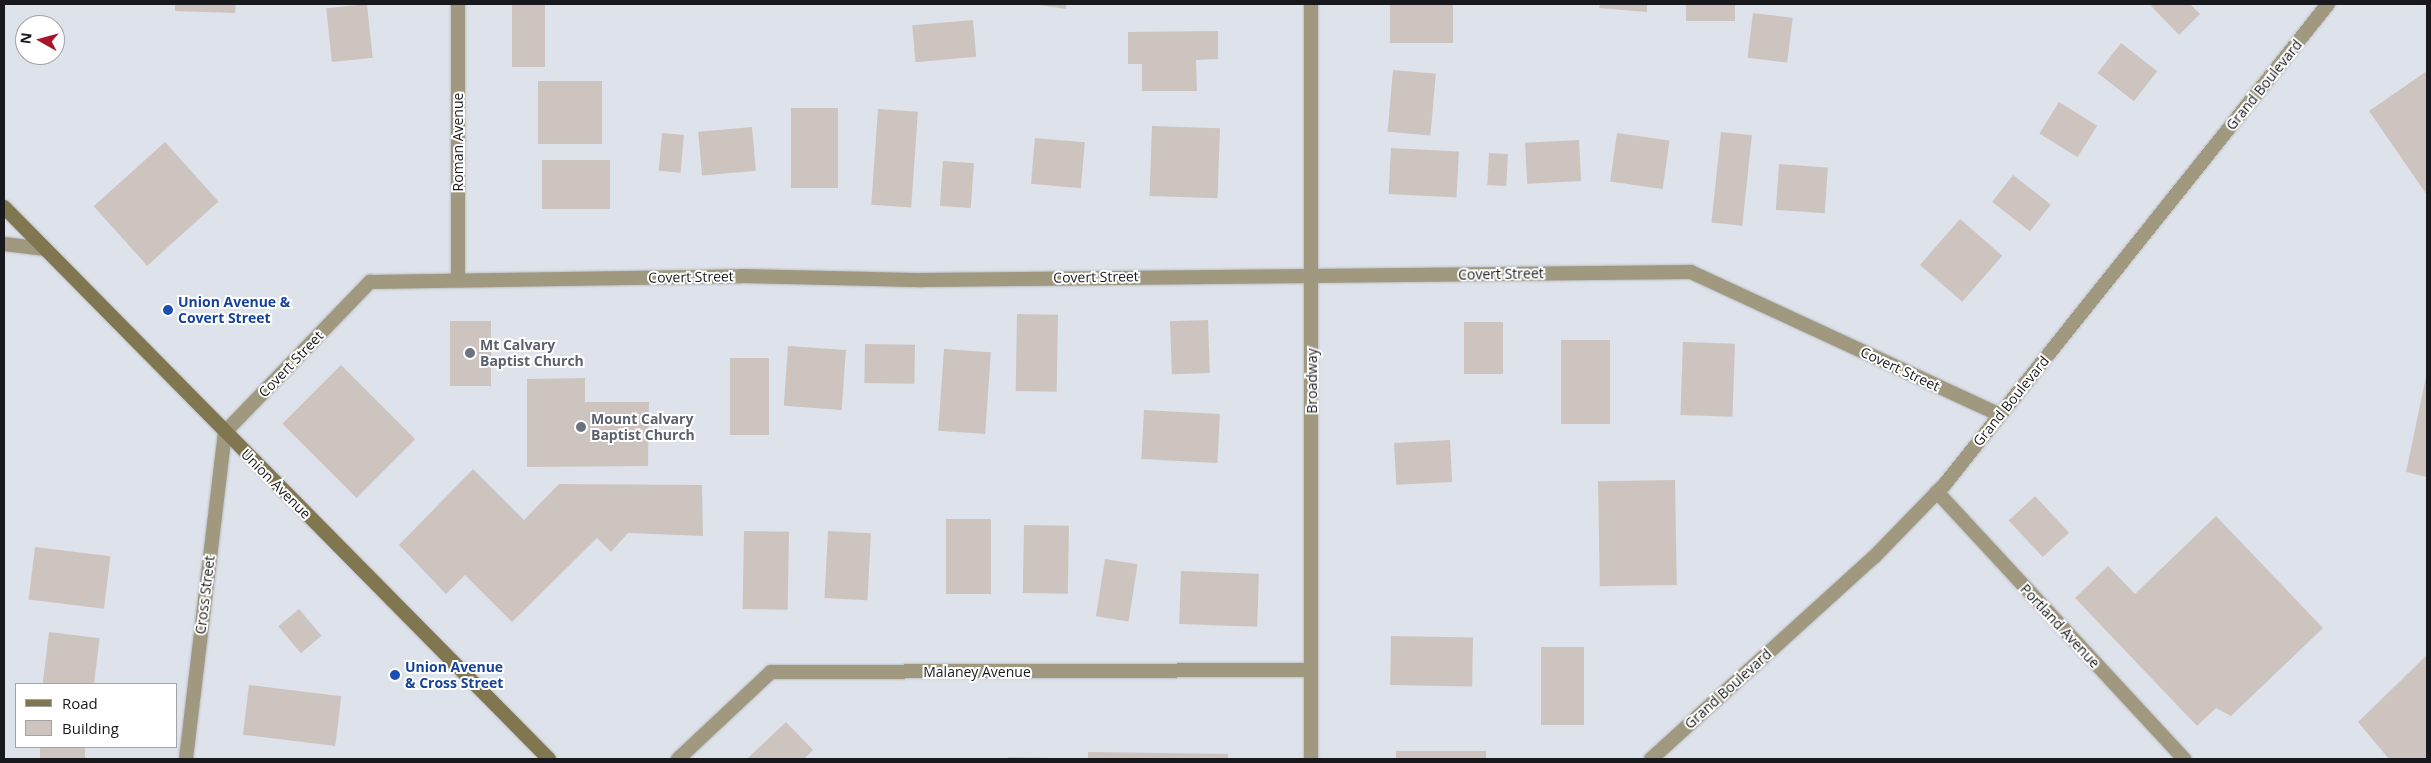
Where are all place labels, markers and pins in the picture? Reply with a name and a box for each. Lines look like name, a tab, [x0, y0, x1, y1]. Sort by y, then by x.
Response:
place label: Union Avenue & Covert Street	[178, 294, 290, 326]
marker: Union Avenue & Covert Street	[162, 304, 174, 316]
place label: Mt Calvary Baptist Church	[480, 337, 584, 370]
marker: Mt Calvary Baptist Church	[464, 347, 476, 359]
place label: Mount Calvary Baptist Church	[591, 411, 695, 444]
marker: Mount Calvary Baptist Church	[575, 421, 587, 433]
place label: Union Avenue & Cross Street	[405, 659, 503, 692]
marker: Union Avenue & Cross Street	[389, 669, 401, 681]

